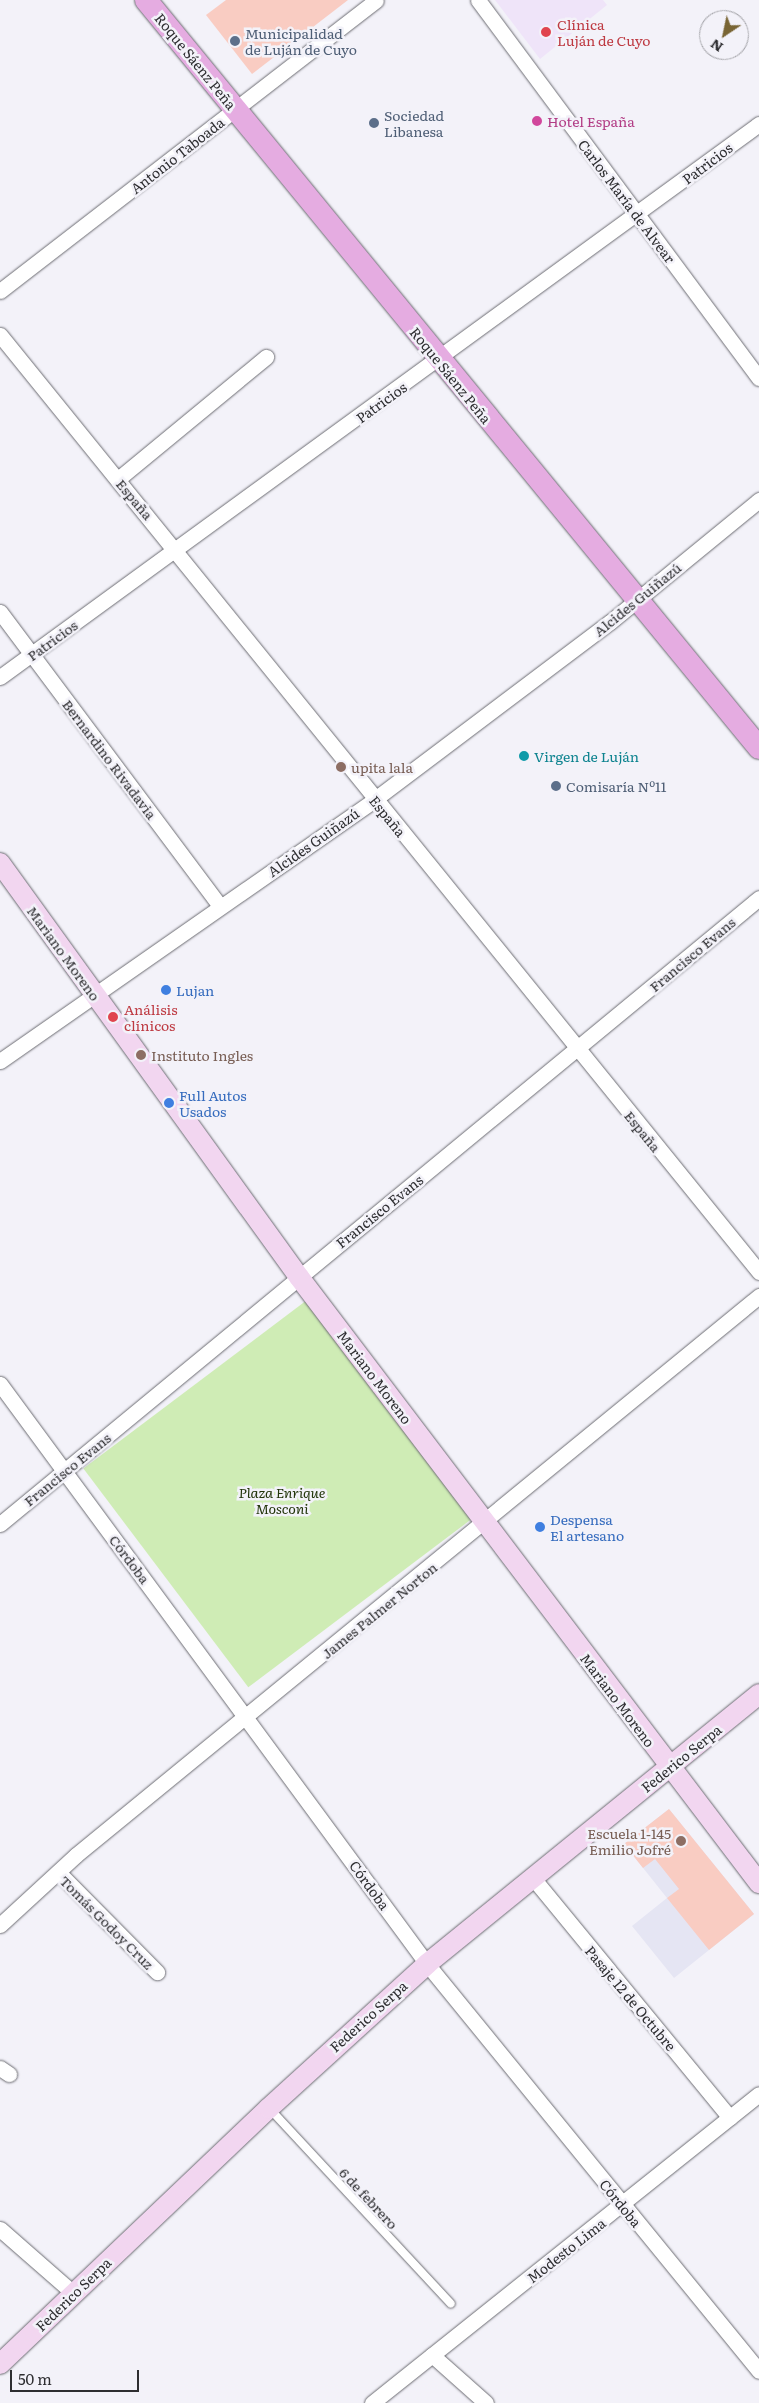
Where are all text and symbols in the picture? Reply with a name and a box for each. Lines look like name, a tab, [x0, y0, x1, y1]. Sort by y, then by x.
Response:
street label: Roque Sáenz Peña	[152, 9, 240, 113]
north arrow	[699, 10, 749, 60]
place label: Clínica Luján de Cuyo	[557, 16, 651, 48]
place label: Municipalidad de Luján de Cuyo	[245, 25, 357, 58]
marker: Clínica Luján de Cuyo	[539, 25, 553, 39]
marker: Municipalidad de Luján de Cuyo	[229, 35, 241, 47]
text: N	[706, 35, 727, 58]
place label: Sociedad Libanesa	[384, 107, 444, 140]
street label: Antonio Taboada	[127, 113, 227, 197]
place label: Hotel España	[547, 113, 635, 129]
marker: Hotel España	[531, 115, 543, 127]
marker: Sociedad Libanesa	[368, 117, 380, 129]
street label: Carlos María de Alvear	[575, 136, 679, 266]
street label: Patricios	[679, 139, 735, 187]
street label: Roque Sáenz Peña	[407, 323, 495, 427]
street label: Patricios	[353, 378, 409, 426]
street label: España	[113, 475, 157, 523]
street label: Alcides Guiñazú	[590, 559, 684, 639]
street label: Patricios	[24, 616, 80, 664]
street label: Bernardino Rivadavia	[59, 696, 161, 822]
place label: Virgen de Luján	[534, 748, 639, 764]
marker: Virgen de Luján	[518, 750, 530, 762]
place label: upita lala	[351, 759, 413, 775]
marker: upita lala	[335, 761, 347, 773]
place label: Comisaría Nº11	[566, 778, 667, 794]
marker: Comisaría Nº11	[550, 780, 562, 792]
street label: España	[366, 792, 410, 840]
street label: Alcides Guiñazú	[264, 804, 362, 880]
street label: Mariano Moreno	[24, 902, 104, 1004]
street label: Francisco Evans	[646, 913, 738, 995]
place label: Lujan	[176, 982, 214, 998]
marker: Lujan	[160, 984, 172, 996]
place label: Análisis clínicos	[124, 1001, 177, 1034]
marker: Análisis clínicos	[106, 1010, 120, 1024]
place label: Instituto Ingles	[151, 1047, 253, 1063]
marker: Instituto Ingles	[135, 1049, 147, 1061]
place label: Full Autos Usados	[179, 1087, 246, 1120]
marker: Full Autos Usados	[163, 1097, 175, 1109]
street label: España	[621, 1107, 665, 1155]
street label: Francisco Evans	[332, 1171, 426, 1251]
street label: Mariano Moreno	[334, 1327, 416, 1427]
street label: Francisco Evans	[20, 1429, 114, 1509]
park label: Plaza Enrique Mosconi	[239, 1484, 325, 1516]
place label: Despensa El artesano	[550, 1511, 624, 1544]
marker: Despensa El artesano	[534, 1521, 546, 1533]
street label: Córdoba	[106, 1531, 154, 1587]
street label: James Palmer Norton	[318, 1558, 440, 1662]
street label: Mariano Moreno	[577, 1650, 659, 1750]
street label: Federico Serpa	[637, 1721, 725, 1795]
place label: Escuela 1-145 Emilio Jofré	[587, 1825, 671, 1858]
marker: Escuela 1-145 Emilio Jofré	[675, 1835, 687, 1847]
street label: Córdoba	[347, 1857, 393, 1913]
street label: Tomás Godoy Cruz	[57, 1872, 157, 1972]
street label: Pasaje 12 de Octubre	[582, 1942, 680, 2054]
street label: Federico Serpa	[326, 1977, 410, 2055]
street label: 6 de febrero	[336, 2164, 402, 2232]
street label: Córdoba	[597, 2176, 645, 2230]
street label: Modesto Lima	[523, 2214, 609, 2286]
street label: Federico Serpa	[32, 2254, 114, 2334]
scale bar	[12, 2360, 141, 2392]
text: 50 m	[18, 2367, 52, 2390]

